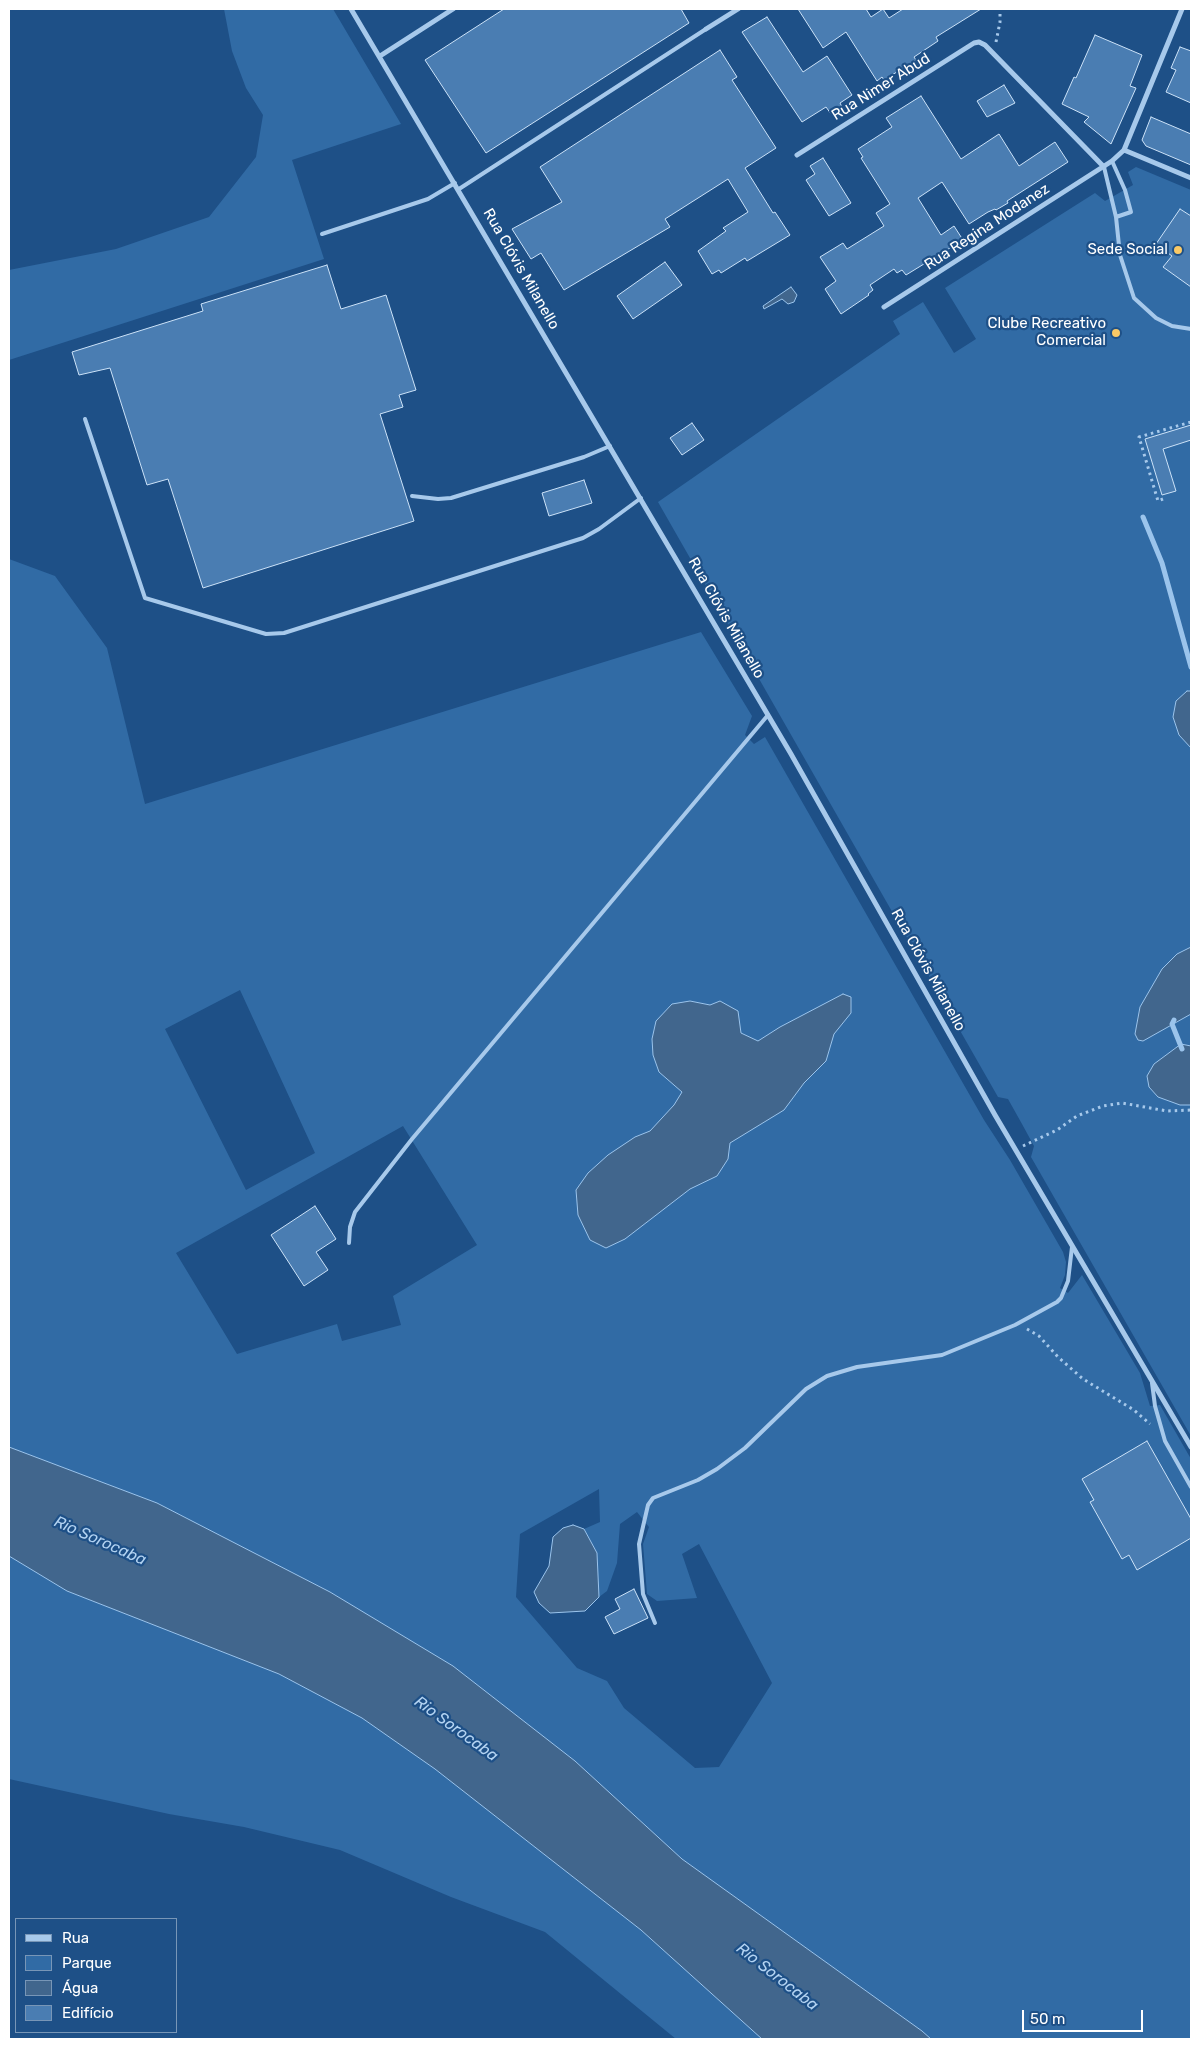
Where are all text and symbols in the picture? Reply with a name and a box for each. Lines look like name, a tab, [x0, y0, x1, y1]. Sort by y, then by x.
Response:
street label: Rua Nimer Abud	[828, 49, 934, 125]
street label: Rua Regina Modanez	[921, 180, 1053, 274]
street label: Rua Clóvis Milanello	[479, 205, 563, 333]
place label: Sede Social	[1087, 241, 1168, 259]
marker: Sede Social	[1172, 244, 1184, 256]
place label: Clube Recreativo Comercial	[988, 315, 1106, 350]
marker: Clube Recreativo Comercial	[1110, 327, 1122, 339]
street label: Rua Clóvis Milanello	[684, 554, 768, 682]
street label: Rua Clóvis Milanello	[887, 906, 969, 1034]
water label: Rio Sorocaba	[51, 1512, 149, 1570]
water label: Rio Sorocaba	[410, 1692, 502, 1766]
legend	[15, 1918, 178, 2033]
text: Rua	[62, 1929, 89, 1947]
water label: Rio Sorocaba	[732, 1939, 822, 2015]
text: Parque	[62, 1954, 112, 1972]
text: Água	[62, 1979, 98, 1997]
scale bar	[1025, 2000, 1146, 2032]
text: Edifício	[62, 2004, 114, 2022]
text: 50 m	[1030, 2010, 1065, 2028]

